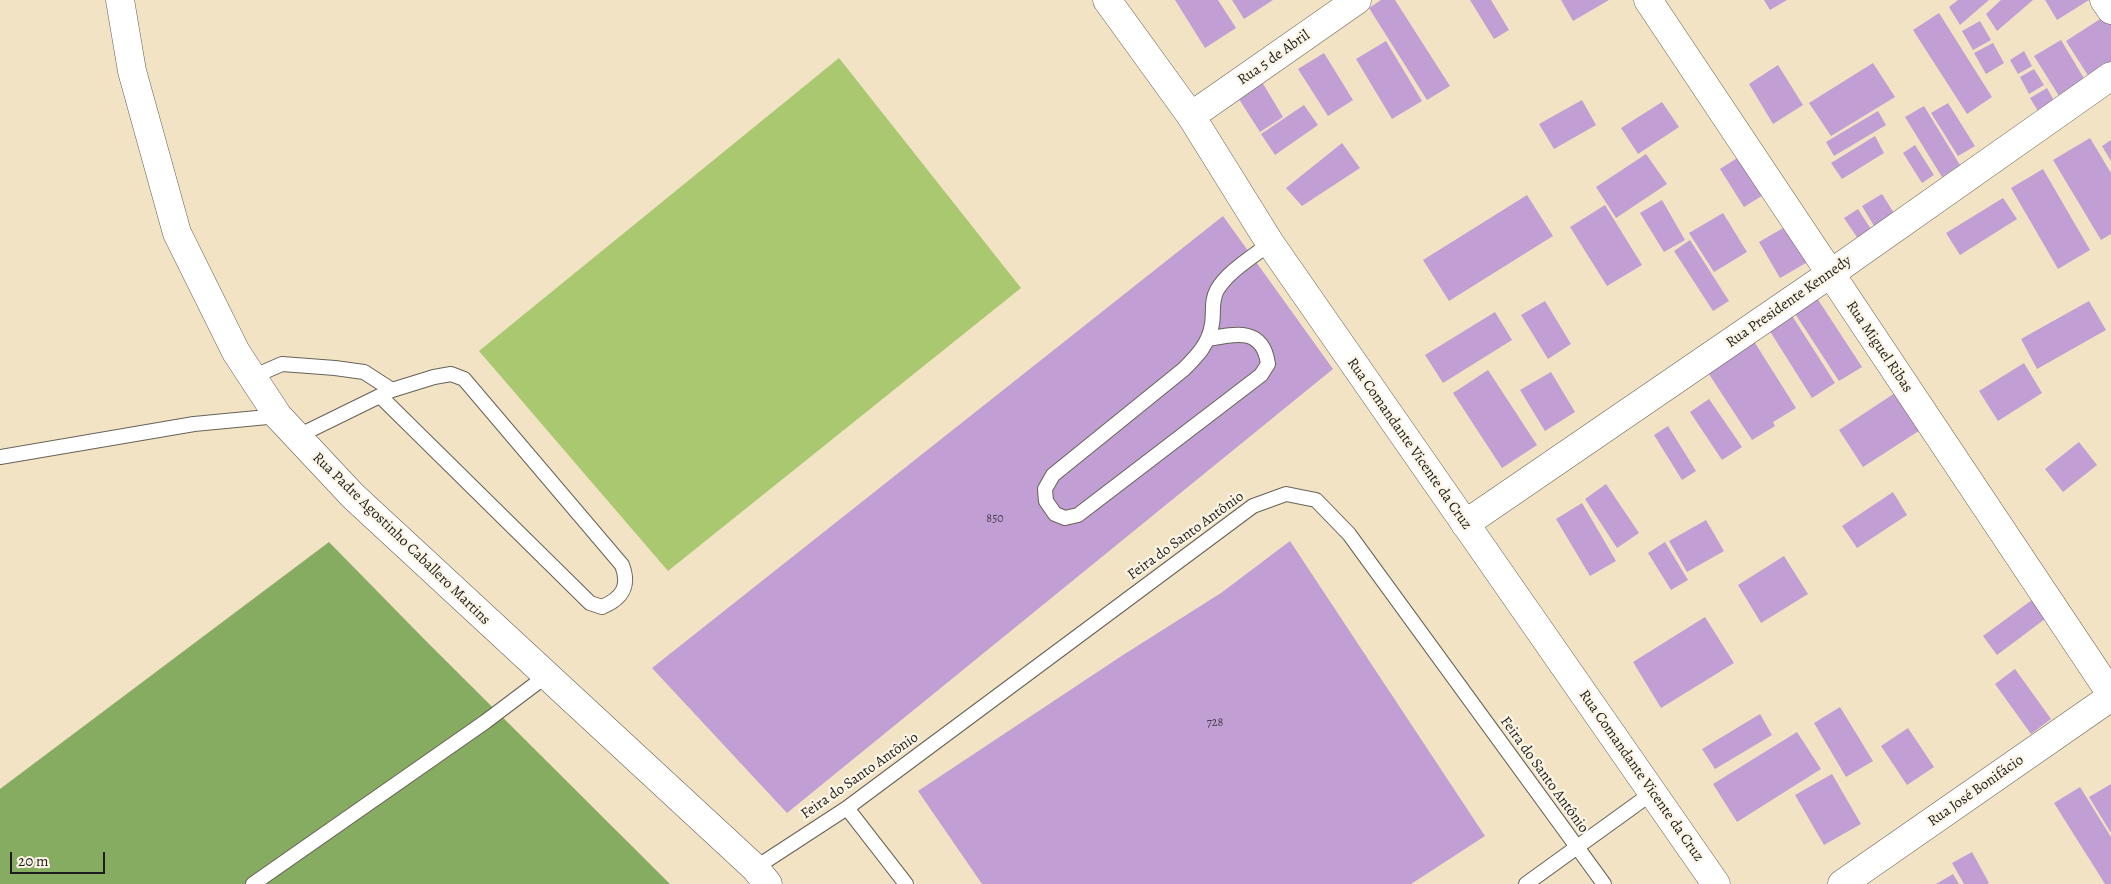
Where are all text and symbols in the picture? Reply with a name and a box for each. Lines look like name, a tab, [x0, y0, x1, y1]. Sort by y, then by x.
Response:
street label: Rua 5 de Abril	[1235, 27, 1313, 89]
street label: Rua Presidente Kennedy	[1723, 252, 1855, 352]
street label: Rua Miguel Ribas	[1842, 298, 1916, 396]
street label: Rua Comandante Vicente da Cruz	[1343, 355, 1475, 533]
street label: Rua Padre Agostinho Caballero Martins	[308, 449, 494, 629]
street label: Feira do Santo Antônio	[1124, 488, 1248, 584]
house number: 850	[986, 512, 1004, 526]
street label: Rua Comandante Vicente da Cruz	[1575, 687, 1707, 865]
street label: Feira do Santo Antônio	[1496, 713, 1592, 837]
house number: 728	[1207, 716, 1223, 730]
street label: Feira do Santo Antônio	[798, 729, 922, 823]
street label: Rua José Bonifácio	[1925, 751, 2027, 831]
scale bar	[12, 842, 108, 874]
text: 20 m	[18, 851, 49, 871]

